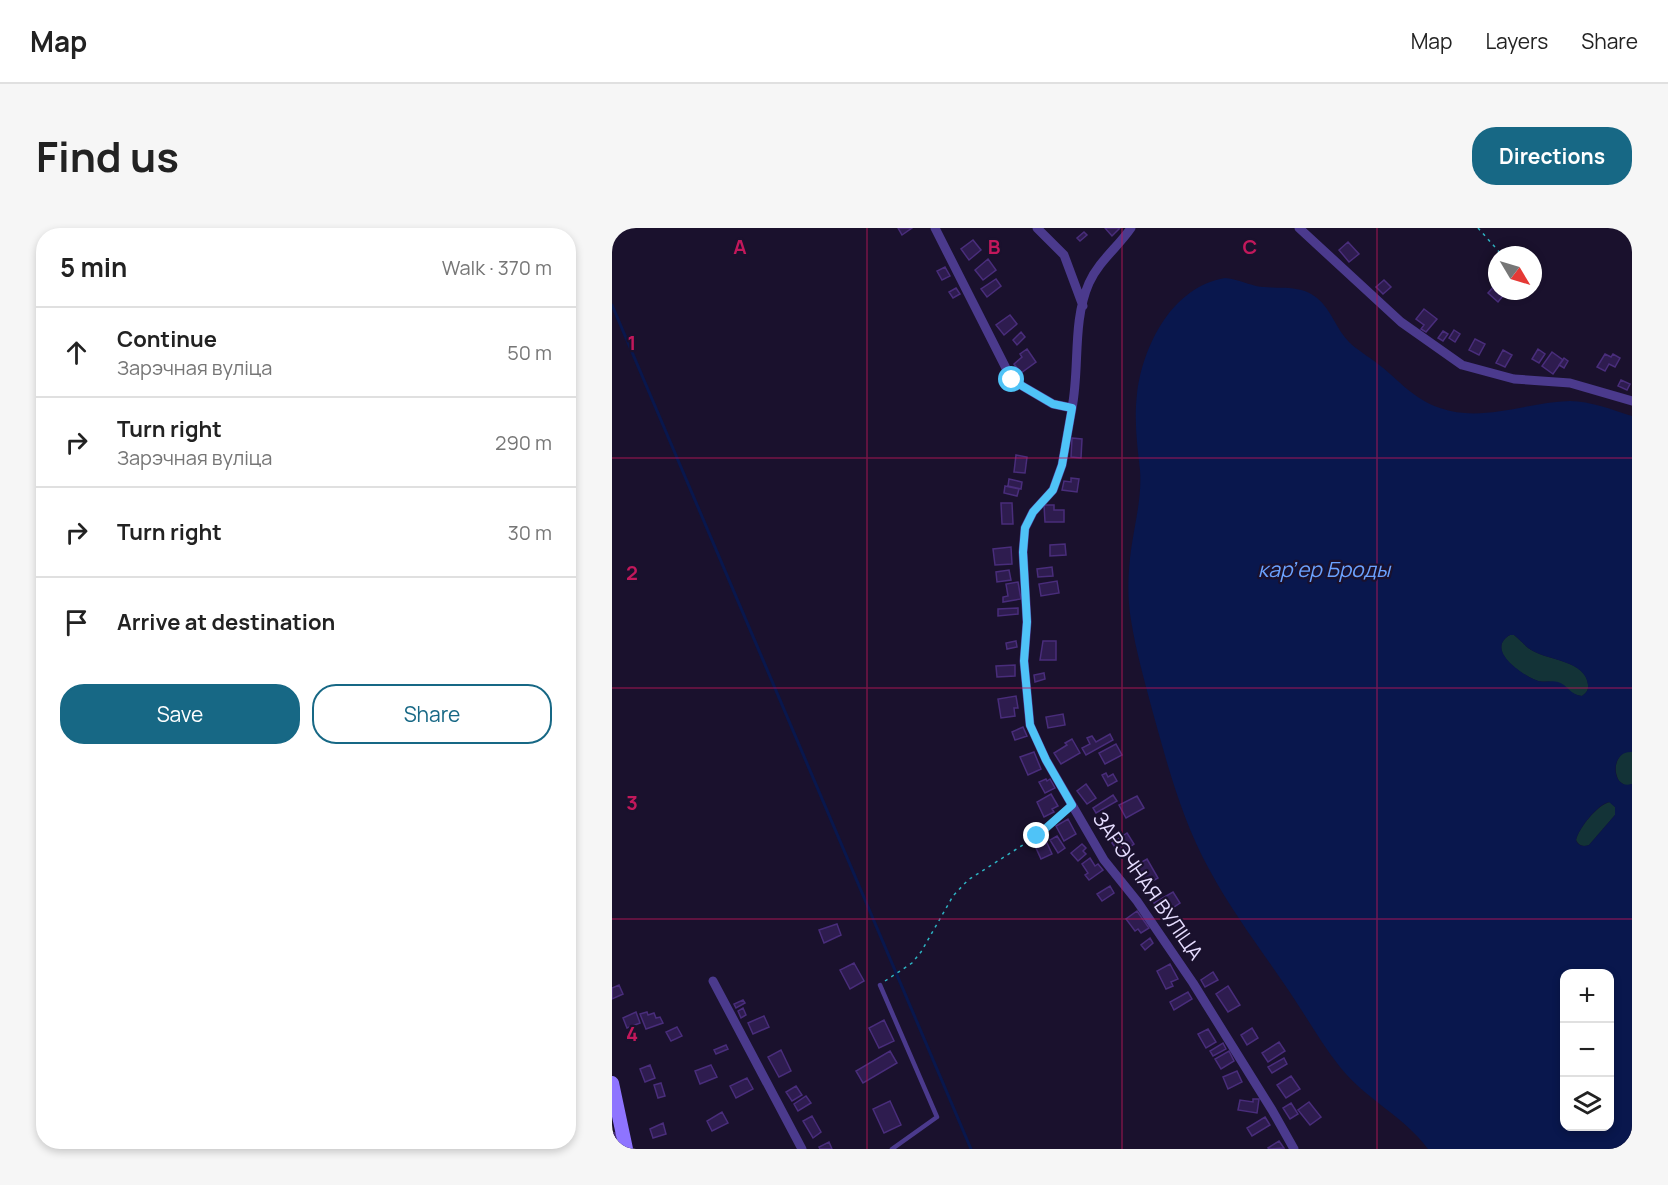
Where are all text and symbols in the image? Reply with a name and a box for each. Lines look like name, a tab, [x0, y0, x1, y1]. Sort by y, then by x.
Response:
text: Map	[30, 22, 87, 60]
text: Map	[1411, 27, 1452, 55]
text: Layers	[1485, 27, 1548, 55]
text: Share	[1581, 27, 1638, 55]
text: Find us	[36, 127, 179, 185]
button: Directions	[1472, 127, 1632, 185]
text: A	[733, 233, 747, 260]
text: B	[988, 233, 1001, 260]
text: C	[1243, 233, 1257, 260]
north arrow	[1488, 246, 1542, 300]
text: 5 min	[60, 249, 127, 285]
text: Walk · 370 m	[442, 254, 552, 281]
text: Continue	[117, 324, 217, 354]
text: 1	[628, 329, 636, 356]
icon: ahead	[60, 336, 93, 369]
text: 50 m	[507, 339, 552, 366]
text: Зарэчная вуліца	[117, 354, 272, 381]
route start	[998, 366, 1024, 392]
text: Turn right	[117, 414, 222, 444]
icon: right	[60, 426, 93, 459]
text: 290 m	[495, 429, 552, 456]
text: Зарэчная вуліца	[117, 444, 272, 471]
icon: right	[60, 516, 93, 549]
text: Turn right	[117, 517, 222, 547]
text: 30 m	[508, 519, 552, 546]
water label: карʼер Броды	[1258, 555, 1392, 583]
text: 2	[626, 559, 638, 586]
icon: arrive	[60, 606, 93, 639]
text: Arrive at destination	[117, 607, 335, 637]
button: Save	[60, 684, 300, 744]
button: Share	[312, 684, 552, 744]
text: 3	[626, 789, 638, 816]
street label: ЗАРЭЧНАЯ ВУЛІЦА	[1087, 806, 1210, 965]
route end	[1023, 822, 1049, 848]
map controls	[1560, 969, 1614, 1131]
button: +	[1560, 969, 1614, 1023]
text: 4	[626, 1020, 638, 1047]
button: −	[1560, 1023, 1614, 1077]
button: layers	[1560, 1077, 1614, 1131]

